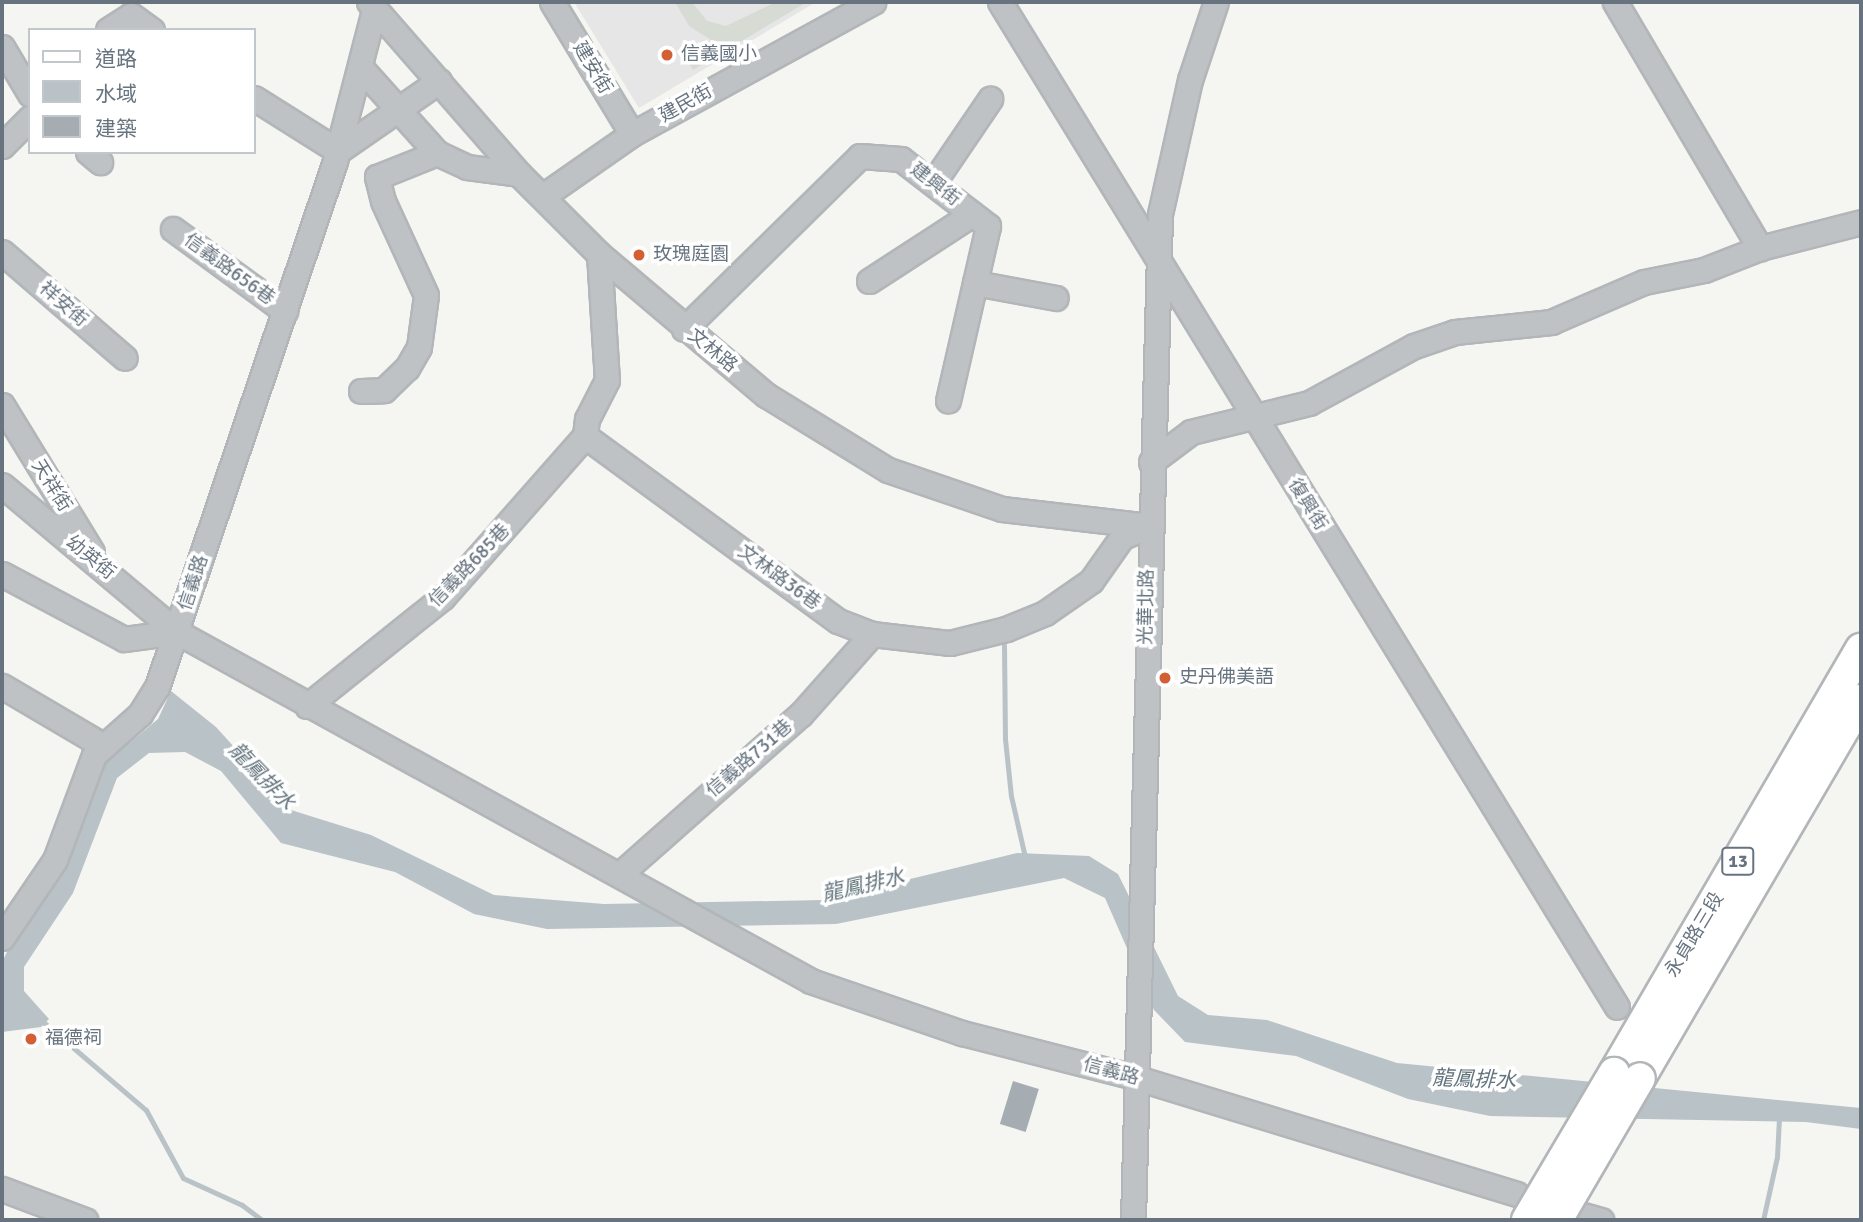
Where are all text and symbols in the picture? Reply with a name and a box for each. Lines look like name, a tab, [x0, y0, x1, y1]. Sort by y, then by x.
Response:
legend	[28, 28, 256, 154]
street label: 建安街	[568, 38, 616, 98]
place label: 信義國小	[681, 44, 757, 66]
text: 道路	[95, 46, 137, 72]
marker: 信義國小	[659, 47, 675, 63]
street label: 建民街	[656, 80, 716, 128]
text: 水域	[95, 81, 137, 107]
text: 建築	[95, 116, 137, 142]
street label: 建興街	[906, 158, 964, 212]
street label: 信義路656巷	[179, 229, 279, 311]
place label: 玫瑰庭園	[653, 244, 729, 266]
marker: 玫瑰庭園	[631, 247, 647, 263]
street label: 祥安街	[34, 278, 92, 332]
street label: 文林路	[683, 324, 741, 378]
street label: 天祥街	[26, 456, 76, 516]
street label: 復興街	[1282, 475, 1332, 535]
street label: 信義路685巷	[425, 520, 515, 612]
street label: 幼英街	[61, 531, 119, 585]
street label: 文林路36巷	[733, 540, 825, 616]
street label: 信義路	[174, 552, 214, 614]
street label: 光華北路	[1135, 569, 1159, 645]
place label: 史丹佛美語	[1179, 667, 1274, 689]
marker: 史丹佛美語	[1157, 670, 1173, 686]
street label: 信義路731巷	[702, 715, 798, 803]
water label: 龍鳳排水	[224, 737, 300, 815]
road number: 13	[1720, 846, 1756, 876]
water label: 龍鳳排水	[819, 863, 907, 907]
street label: 永貞路三段	[1661, 888, 1729, 982]
place label: 福德祠	[45, 1028, 102, 1050]
marker: 福德祠	[23, 1031, 39, 1047]
street label: 信義路	[1081, 1054, 1141, 1090]
water label: 龍鳳排水	[1432, 1065, 1516, 1093]

